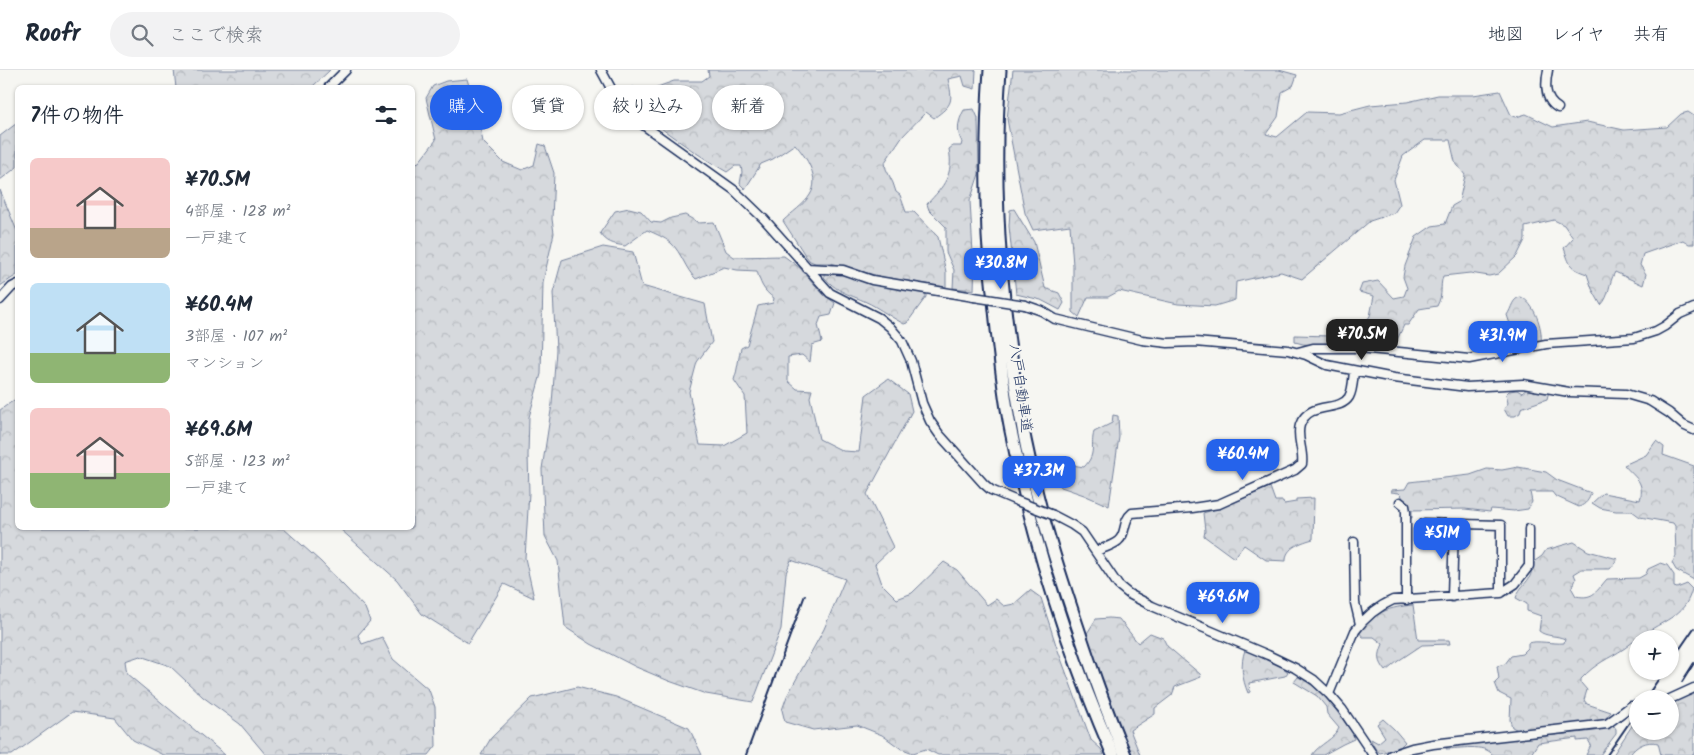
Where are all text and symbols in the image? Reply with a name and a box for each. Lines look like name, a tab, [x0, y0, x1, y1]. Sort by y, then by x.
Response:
search box	[110, 12, 460, 57]
text: Roofr	[25, 15, 80, 54]
icon: search	[128, 21, 156, 49]
text: ここで検索	[168, 21, 263, 51]
text: 地図	[1488, 21, 1524, 50]
text: レイヤ	[1552, 21, 1605, 50]
text: 共有	[1633, 21, 1669, 50]
chip: 購入	[430, 85, 502, 130]
chip: 賃貸	[512, 85, 584, 130]
chip: 絞り込み	[594, 85, 702, 130]
chip: 新着	[712, 85, 784, 130]
text: 7件の物件	[30, 100, 124, 133]
icon: filters	[372, 101, 400, 129]
text: ¥70.5M	[185, 164, 250, 197]
icon: home	[70, 178, 130, 238]
text: 4部屋 · 128 m²	[185, 199, 290, 224]
text: 一戸建て	[185, 226, 249, 251]
pin: ¥30.8M	[960, 248, 1042, 290]
text: ¥30.8M	[975, 251, 1027, 276]
text: ¥60.4M	[185, 289, 252, 322]
icon: home	[70, 303, 130, 363]
pin: ¥70.5M	[1321, 318, 1403, 361]
pin: ¥31.9M	[1462, 320, 1544, 363]
text: ¥70.5M	[1337, 322, 1387, 347]
text: 3部屋 · 107 m²	[185, 324, 287, 349]
text: ¥31.9M	[1479, 324, 1527, 349]
street label: 八戸自動車道	[1002, 342, 1038, 434]
text: マンション	[185, 351, 264, 376]
text: ¥69.6M	[185, 414, 252, 447]
icon: home	[70, 428, 130, 488]
pin: ¥60.4M	[1202, 438, 1284, 481]
text: ¥60.4M	[1217, 442, 1269, 467]
text: 5部屋 · 123 m²	[185, 449, 290, 474]
pin: ¥37.3M	[998, 456, 1080, 498]
text: ¥37.3M	[1014, 459, 1064, 484]
text: 一戸建て	[185, 476, 249, 501]
pin: ¥51M	[1412, 518, 1472, 560]
text: ¥51M	[1425, 521, 1459, 546]
pin: ¥69.6M	[1182, 582, 1264, 624]
text: ¥69.6M	[1197, 585, 1249, 610]
map controls	[1629, 630, 1679, 740]
button: +	[1629, 630, 1679, 680]
button: −	[1629, 690, 1679, 740]

